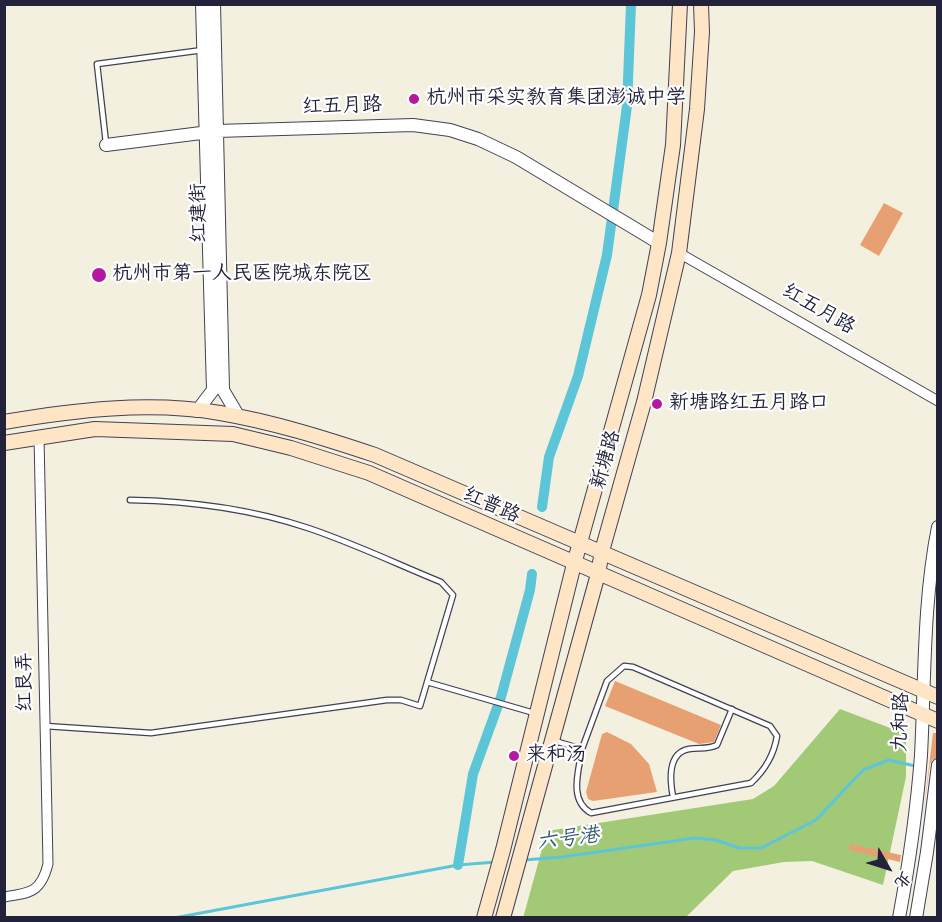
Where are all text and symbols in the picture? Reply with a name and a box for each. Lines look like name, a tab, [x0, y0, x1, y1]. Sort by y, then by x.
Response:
place label: 杭州市采实教育集团澎诚中学	[426, 87, 686, 111]
marker: 杭州市采实教育集团澎诚中学	[407, 92, 421, 106]
street label: 红五月路	[302, 94, 382, 120]
street label: 红建街	[187, 183, 213, 243]
place label: 杭州市第一人民医院城东院区	[112, 263, 372, 287]
marker: 杭州市第一人民医院城东院区	[90, 266, 108, 284]
street label: 红五月路	[777, 280, 859, 340]
place label: 新塘路红五月路口	[669, 392, 829, 416]
marker: 新塘路红五月路口	[650, 397, 664, 411]
street label: 新塘路	[587, 428, 627, 492]
street label: 红普路	[459, 483, 523, 529]
street label: 红艮弄	[13, 652, 39, 712]
street label: 九和路	[889, 692, 915, 752]
place label: 来和汤	[526, 744, 586, 768]
marker: 来和汤	[507, 749, 521, 763]
water label: 六号港	[535, 824, 601, 856]
north arrow	[858, 838, 918, 898]
text: 北	[889, 867, 916, 892]

